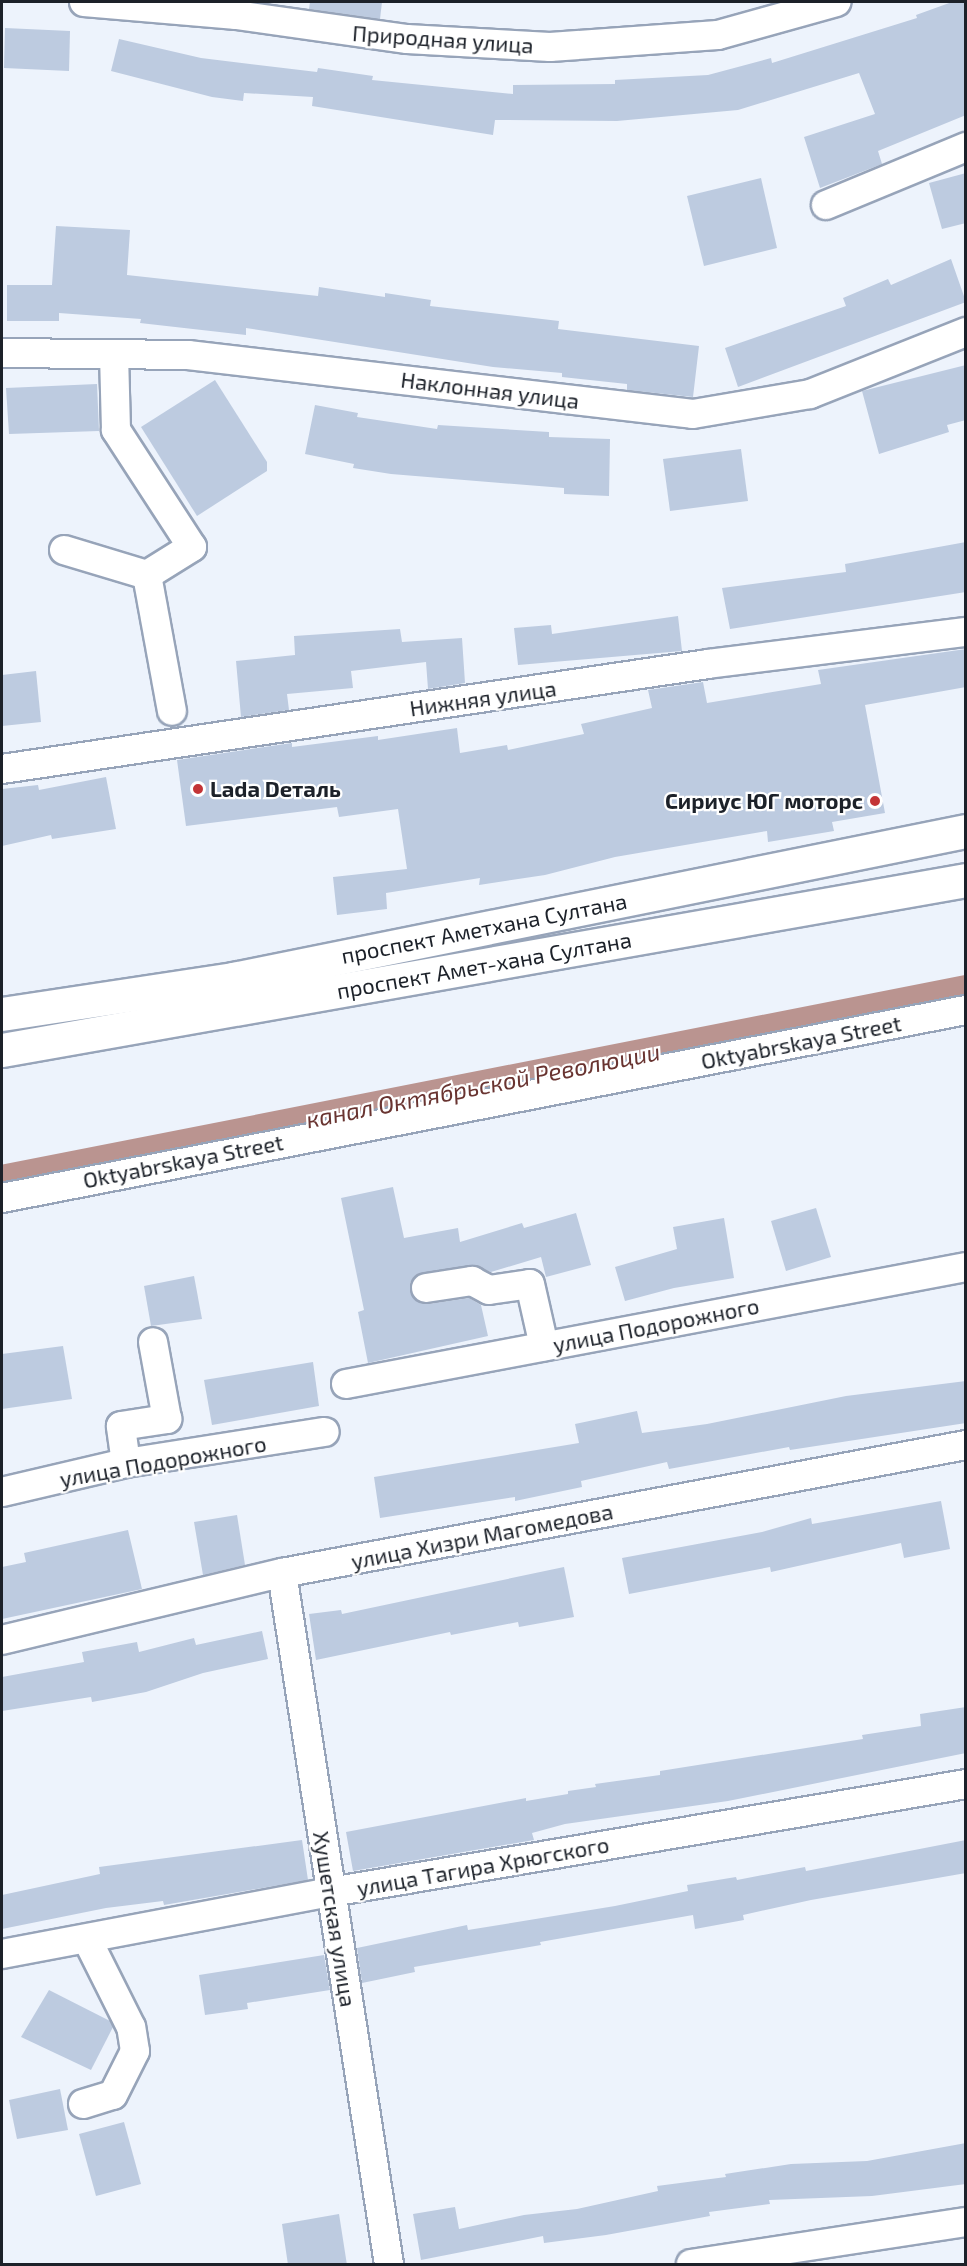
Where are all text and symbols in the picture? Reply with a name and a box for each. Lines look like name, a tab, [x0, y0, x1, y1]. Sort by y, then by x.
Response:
street label: Природная улица	[351, 19, 535, 59]
street label: Наклонная улица	[399, 366, 581, 414]
street label: Нижняя улица	[408, 675, 558, 721]
place label: Lada Dеталь	[210, 776, 341, 802]
marker: Lada Dеталь	[191, 782, 205, 796]
place label: Сириус ЮГ моторс	[665, 788, 863, 814]
marker: Сириус ЮГ моторс	[868, 794, 882, 808]
street label: проспект Аметхана Султана	[339, 887, 629, 969]
street label: проспект Амет-хана Султана	[334, 926, 634, 1004]
street label: Oktyabrskaya Street	[699, 1010, 903, 1074]
water label: канал Октябрьской Революции	[303, 1037, 663, 1133]
street label: Oktyabrskaya Street	[81, 1129, 285, 1193]
street label: улица Подорожного	[551, 1292, 761, 1358]
street label: улица Подорожного	[58, 1430, 268, 1492]
street label: улица Хизри Магомедова	[349, 1498, 615, 1574]
street label: Хушетская улица	[308, 1829, 362, 2009]
street label: улица Тагира Хрюгского	[355, 1831, 611, 1901]

